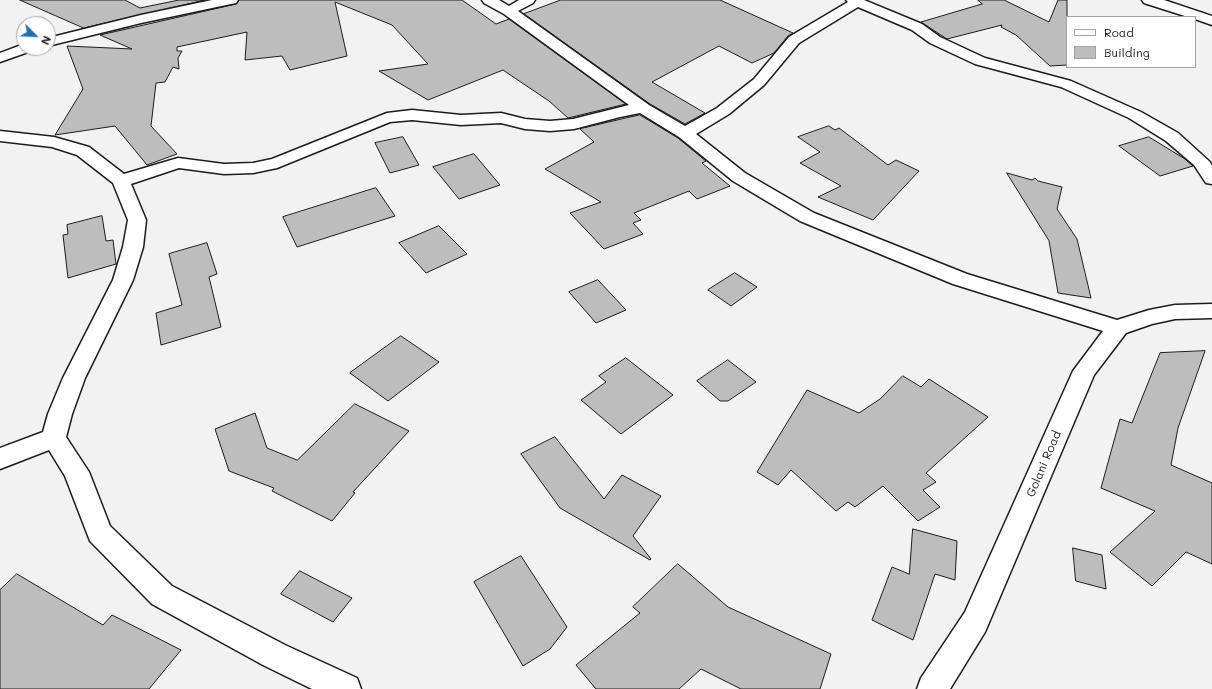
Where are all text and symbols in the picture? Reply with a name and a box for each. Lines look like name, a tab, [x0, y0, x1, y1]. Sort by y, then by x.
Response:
north arrow	[16, 16, 56, 56]
legend	[1066, 16, 1196, 68]
text: Road	[1104, 24, 1134, 40]
text: N	[38, 34, 55, 48]
text: Building	[1104, 44, 1150, 60]
street label: Golani Road	[1024, 429, 1064, 499]

